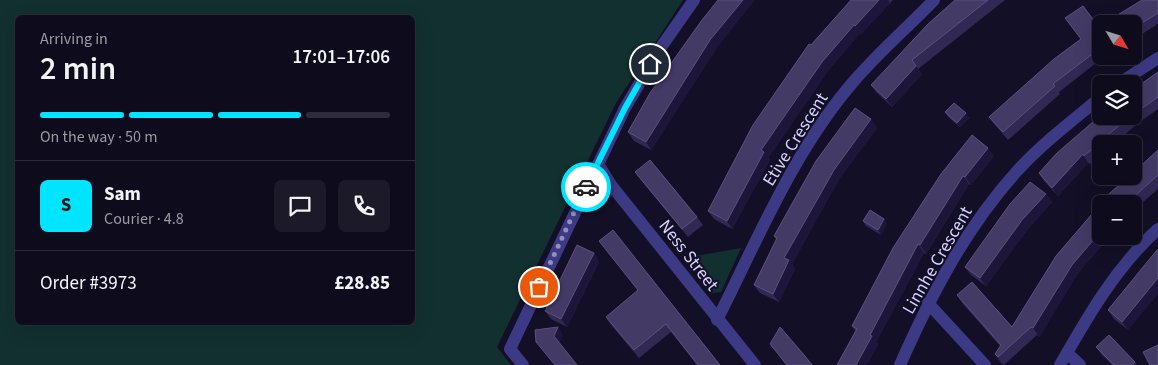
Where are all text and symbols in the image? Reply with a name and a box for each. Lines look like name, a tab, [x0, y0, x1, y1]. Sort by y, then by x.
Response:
north arrow	[1092, 15, 1142, 65]
map controls	[1092, 15, 1142, 245]
text: Arriving in	[40, 28, 108, 50]
pin	[629, 43, 671, 85]
text: 17:01–17:06	[292, 44, 390, 71]
text: 2 min	[40, 46, 116, 92]
icon: home	[636, 50, 664, 78]
button: layers	[1092, 75, 1142, 125]
street label: Etive Crescent	[757, 88, 834, 191]
text: On the way · 50 m	[40, 126, 157, 148]
button: +	[1092, 135, 1142, 185]
courier	[561, 162, 611, 212]
icon: car	[572, 173, 600, 201]
button: chat	[274, 180, 326, 232]
button: phone	[338, 180, 390, 232]
text: Sam	[104, 181, 141, 208]
text: S	[61, 192, 71, 219]
button: −	[1092, 195, 1142, 245]
street label: Linnhe Crescent	[896, 202, 978, 319]
text: Courier · 4.8	[104, 208, 184, 230]
street label: Ness Street	[653, 214, 724, 296]
pin	[518, 266, 560, 308]
text: Order #3973	[40, 270, 137, 297]
text: £28.85	[334, 270, 390, 297]
icon: bag	[525, 273, 553, 301]

